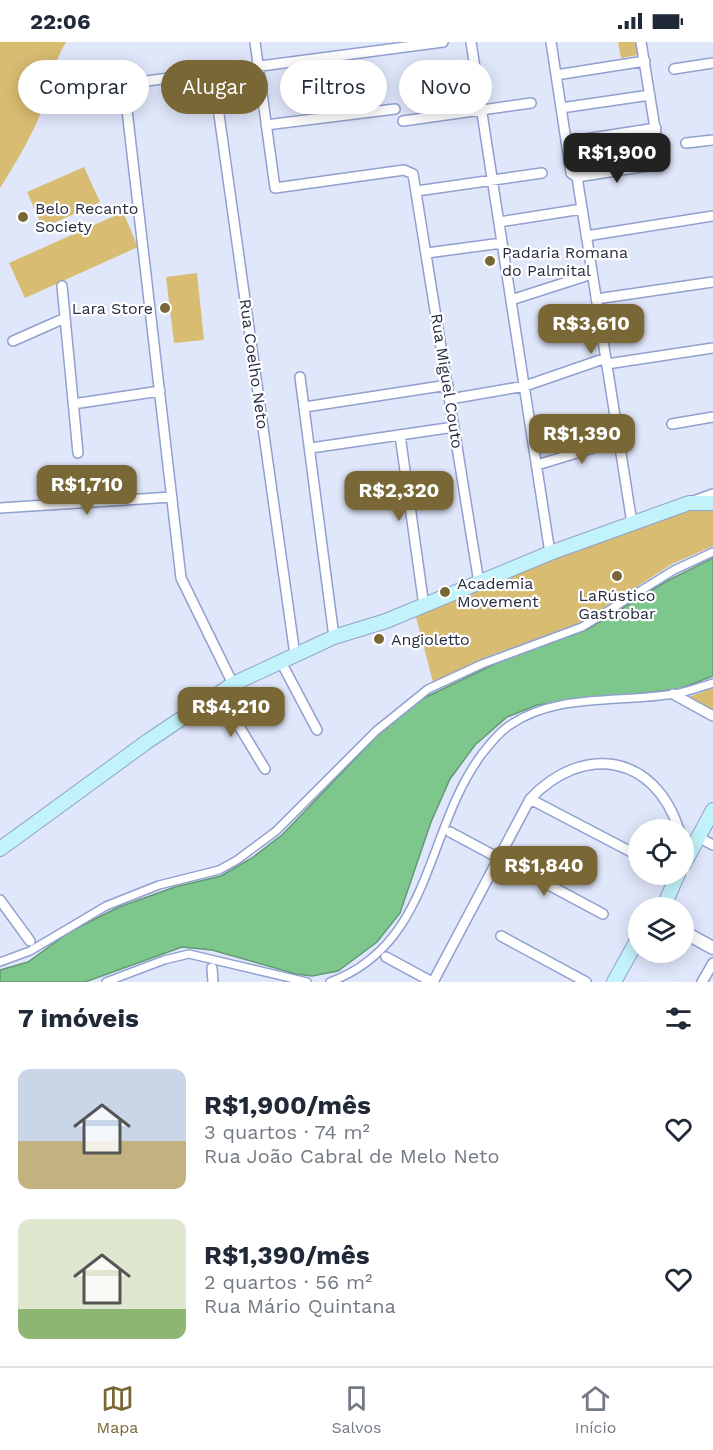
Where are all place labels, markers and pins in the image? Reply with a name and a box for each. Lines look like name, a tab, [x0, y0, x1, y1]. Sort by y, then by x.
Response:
pin: R$1,900	[562, 133, 672, 184]
place label: Belo Recanto Society	[35, 199, 138, 236]
marker: Belo Recanto Society	[16, 210, 30, 224]
place label: Padaria Romana do Palmital	[502, 243, 628, 280]
marker: Padaria Romana do Palmital	[483, 254, 497, 268]
place label: Lara Store	[72, 299, 153, 318]
marker: Lara Store	[158, 301, 172, 315]
pin: R$3,610	[536, 304, 646, 355]
pin: R$1,390	[527, 414, 637, 465]
pin: R$1,710	[32, 465, 142, 516]
pin: R$2,320	[344, 471, 454, 522]
marker: LaRústico Gastrobar	[610, 569, 624, 583]
place label: Academia Movement	[457, 574, 539, 611]
marker: Academia Movement	[438, 585, 452, 599]
place label: LaRústico Gastrobar	[578, 586, 656, 623]
place label: Angioletto	[391, 630, 470, 649]
marker: Angioletto	[372, 632, 386, 646]
pin: R$4,210	[176, 687, 286, 738]
pin: R$1,840	[489, 846, 599, 897]

